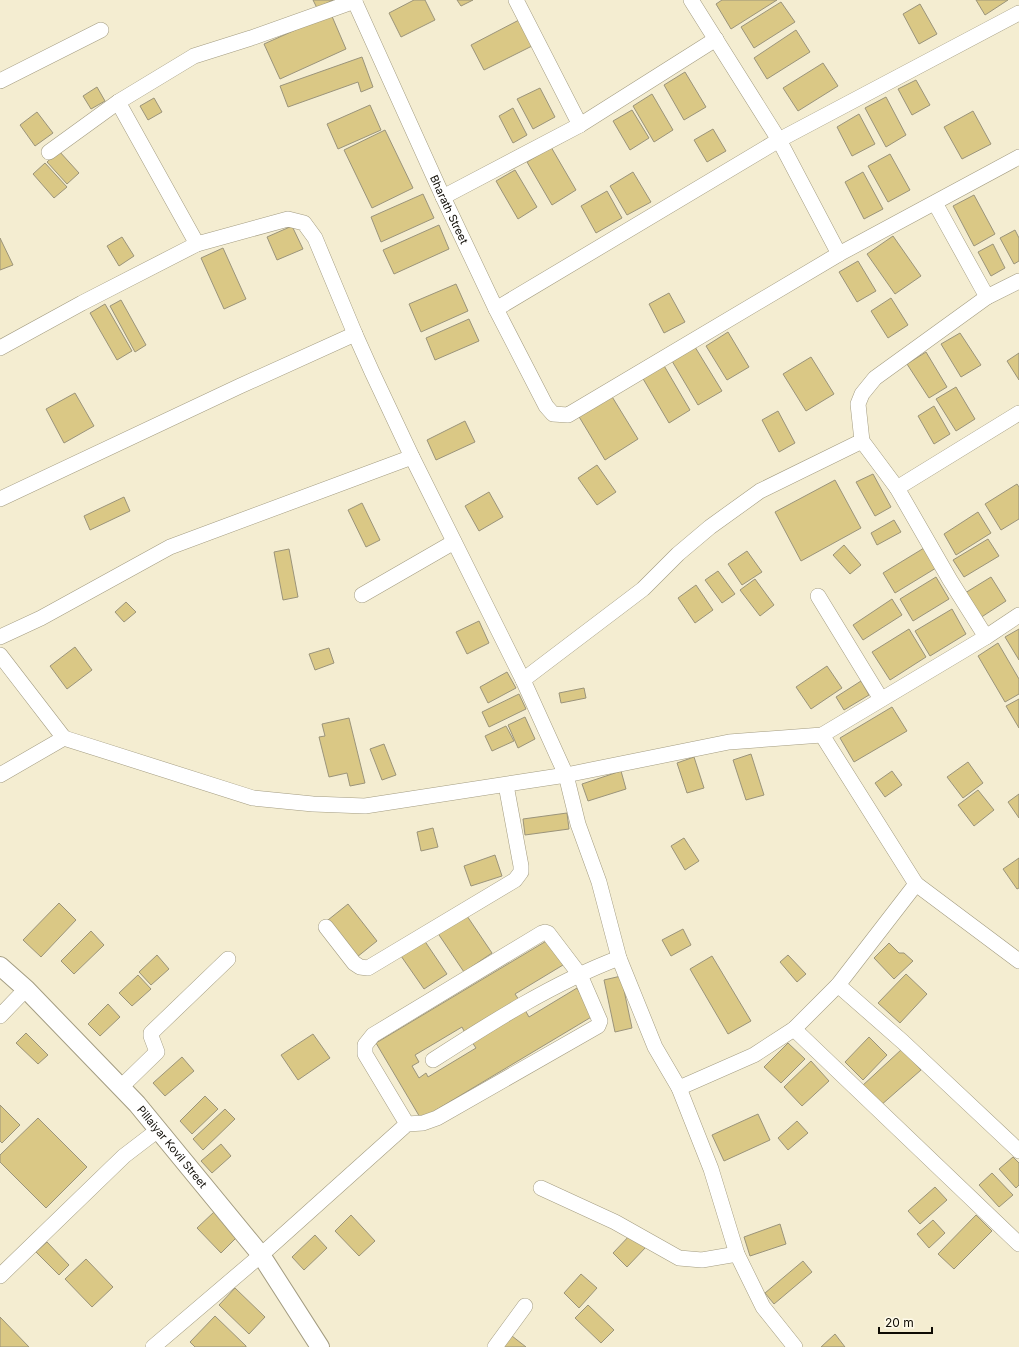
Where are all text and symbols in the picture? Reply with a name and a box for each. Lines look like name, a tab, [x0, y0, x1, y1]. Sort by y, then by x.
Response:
street label: Bharath Street	[427, 173, 471, 247]
street label: Pillaiyar Kovil Street	[134, 1103, 210, 1191]
scale bar	[879, 1309, 932, 1335]
text: 20 m	[885, 1315, 914, 1330]

